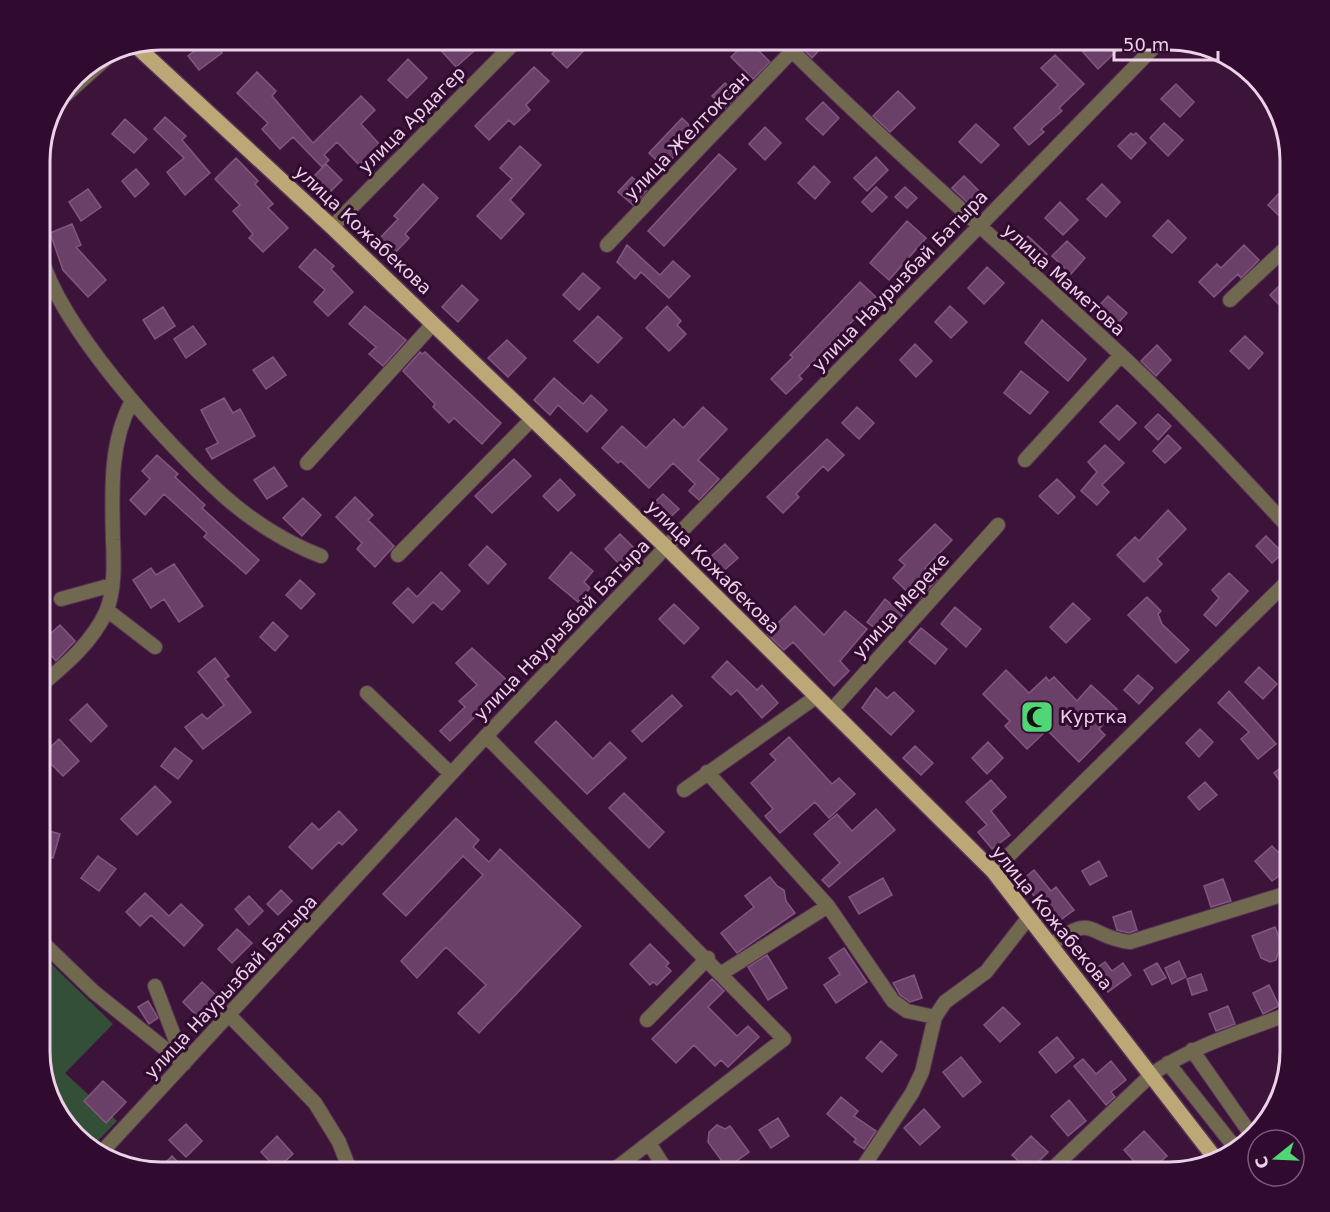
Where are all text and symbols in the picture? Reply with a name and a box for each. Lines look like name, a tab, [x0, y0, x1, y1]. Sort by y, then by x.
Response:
scale bar	[1114, 24, 1218, 62]
text: 50 m	[1123, 34, 1169, 55]
street label: улица Ардагер	[354, 62, 469, 177]
street label: улица Желтоксан	[620, 67, 753, 204]
street label: улица Кожабекова	[291, 161, 436, 299]
street label: улица Наурызбай Батыра	[808, 186, 992, 375]
street label: улица Маметова	[999, 219, 1130, 340]
street label: улица Кожабекова	[642, 496, 784, 638]
street label: улица Наурызбай Батыра	[470, 535, 654, 724]
street label: улица Мереке	[848, 549, 953, 662]
mosque icon: Куртка	[1019, 699, 1055, 735]
place label: Куртка	[1060, 706, 1127, 727]
street label: улица Кожабекова	[988, 841, 1117, 994]
street label: улица Наурызбай Батыра	[140, 891, 321, 1083]
north arrow	[1246, 1128, 1306, 1188]
text: С	[1251, 1154, 1273, 1171]

